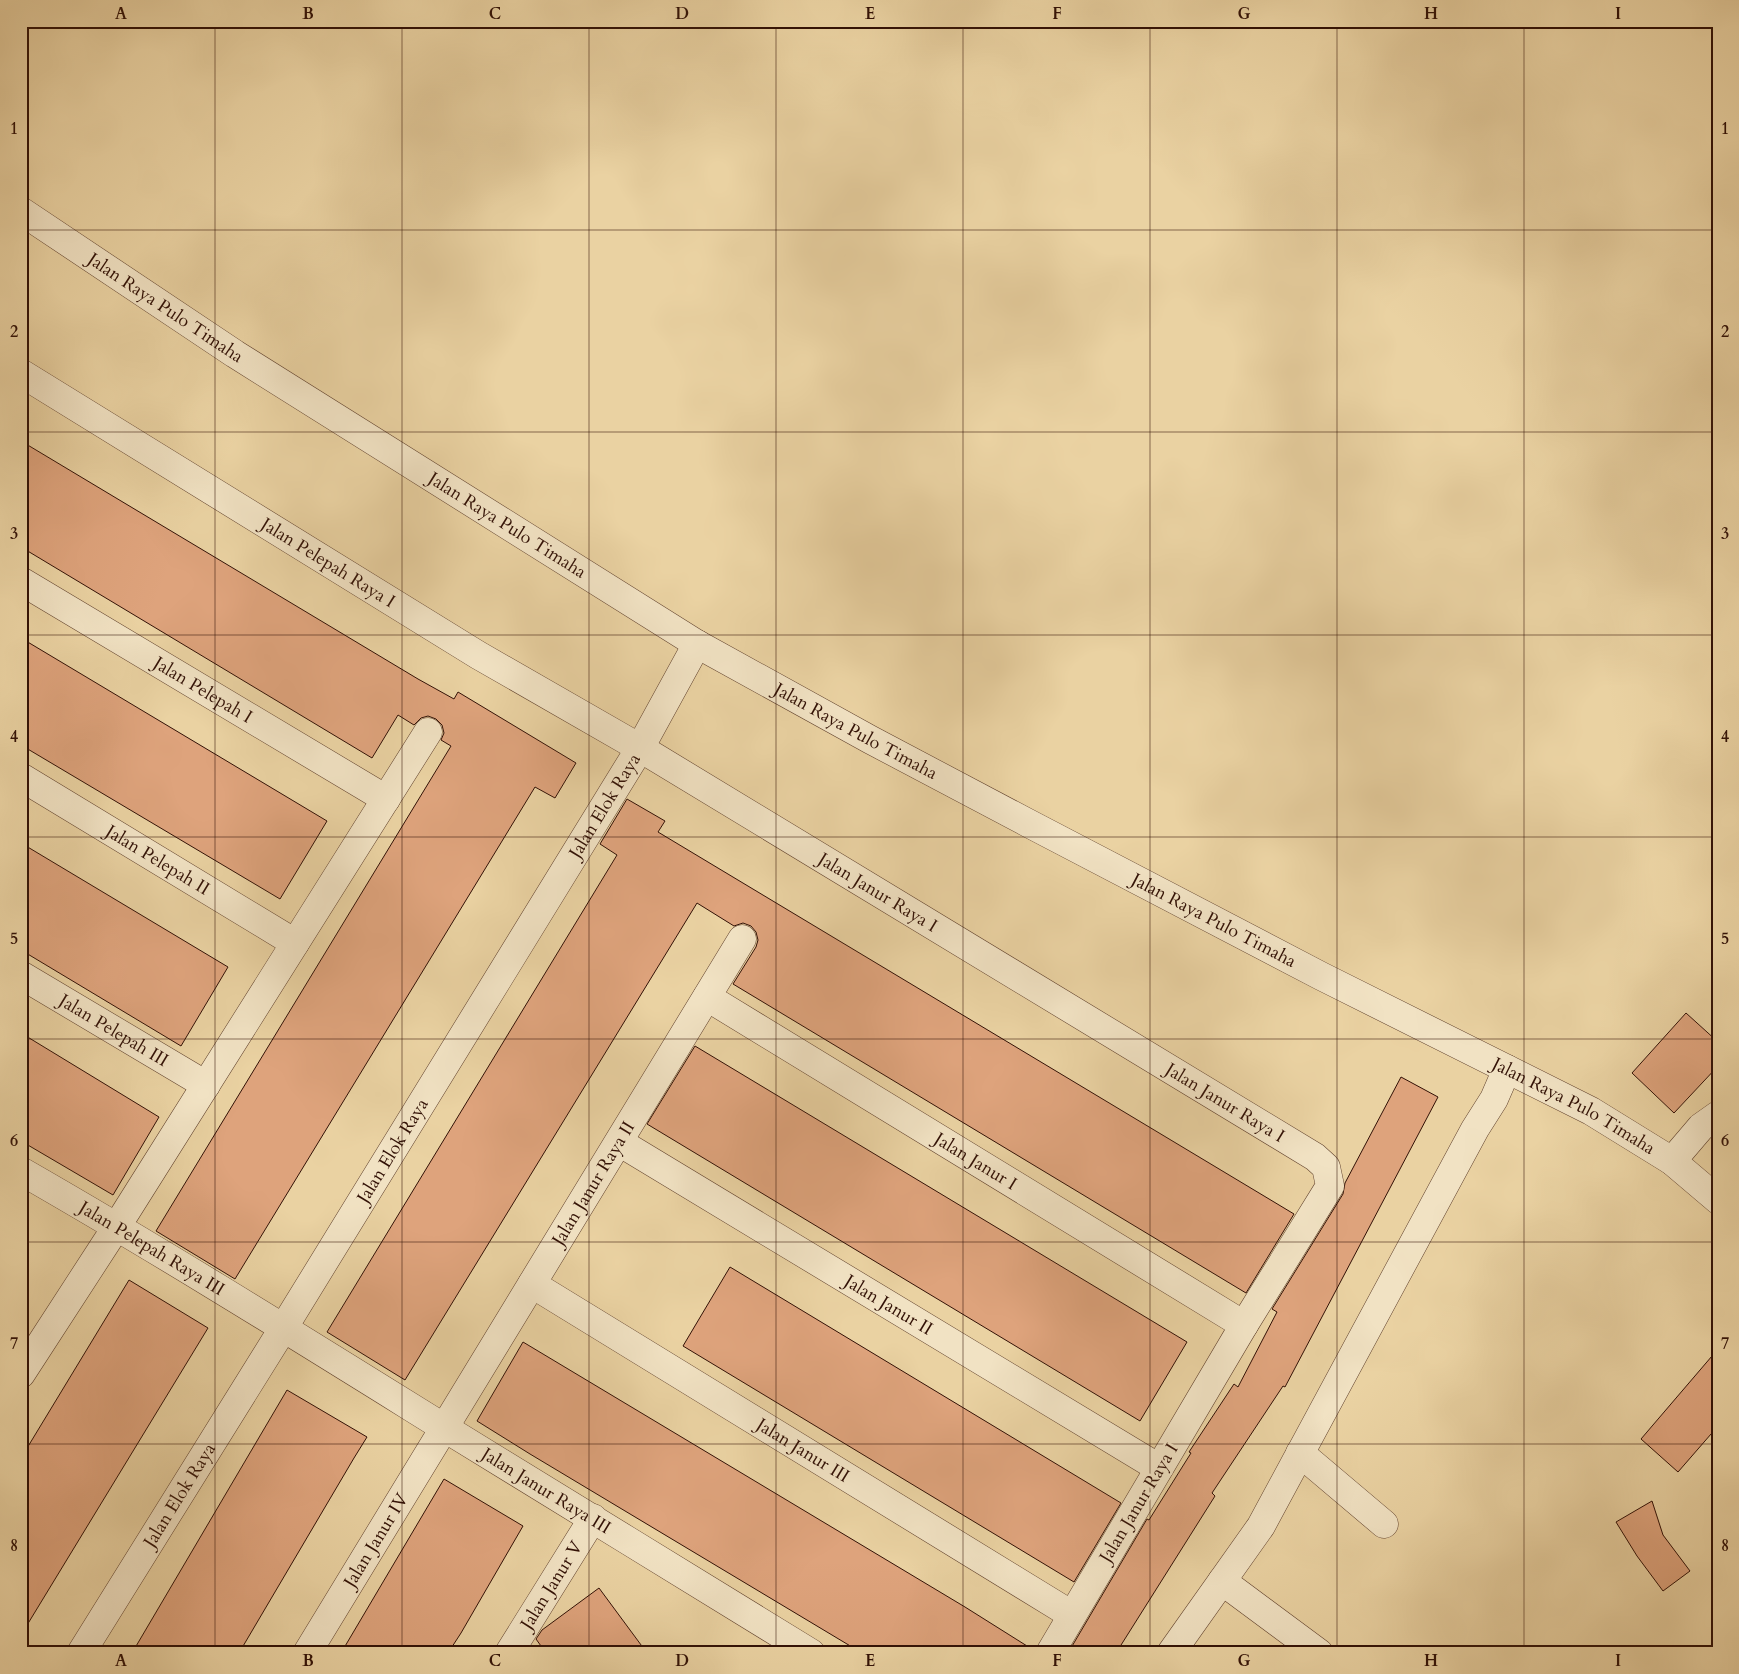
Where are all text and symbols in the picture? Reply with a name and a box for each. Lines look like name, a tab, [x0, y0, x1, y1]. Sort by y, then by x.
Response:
text: A	[115, 3, 127, 25]
text: B	[302, 3, 314, 25]
text: C	[489, 3, 501, 25]
text: D	[675, 3, 689, 25]
text: E	[865, 3, 875, 25]
text: F	[1052, 3, 1062, 25]
text: G	[1237, 3, 1251, 25]
text: H	[1424, 3, 1438, 25]
text: I	[1615, 3, 1621, 25]
text: 1	[10, 118, 18, 140]
text: 1	[1721, 118, 1729, 140]
street label: Jalan Raya Pulo Timaha	[80, 245, 248, 369]
text: 2	[10, 321, 18, 343]
text: 2	[1721, 321, 1729, 343]
street label: Jalan Raya Pulo Timaha	[421, 464, 591, 584]
street label: Jalan Pelepah Raya I	[254, 510, 400, 614]
text: 3	[10, 523, 18, 545]
text: 3	[1721, 523, 1729, 545]
street label: Jalan Pelepah I	[146, 649, 257, 729]
street label: Jalan Raya Pulo Timaha	[767, 675, 942, 786]
text: 4	[10, 726, 18, 748]
text: 4	[1721, 726, 1729, 748]
street label: Jalan Elok Raya	[561, 748, 646, 865]
street label: Jalan Pelepah II	[99, 817, 215, 901]
street label: Jalan Janur Raya I	[811, 845, 942, 938]
street label: Jalan Raya Pulo Timaha	[1125, 865, 1301, 974]
text: 5	[10, 928, 18, 950]
text: 5	[1721, 928, 1729, 950]
street label: Jalan Pelepah III	[52, 986, 173, 1073]
street label: Jalan Raya Pulo Timaha	[1485, 1050, 1660, 1160]
street label: Jalan Janur Raya I	[1158, 1055, 1290, 1148]
street label: Jalan Elok Raya	[349, 1093, 434, 1210]
street label: Jalan Janur Raya II	[544, 1116, 641, 1253]
street label: Jalan Janur I	[927, 1125, 1022, 1196]
text: 6	[10, 1130, 18, 1152]
text: 6	[1721, 1130, 1729, 1152]
street label: Jalan Pelepah Raya III	[72, 1193, 230, 1302]
street label: Jalan Janur II	[837, 1267, 938, 1341]
text: 7	[10, 1333, 18, 1355]
text: 7	[1721, 1333, 1729, 1355]
street label: Jalan Janur III	[749, 1410, 855, 1488]
street label: Jalan Elok Raya	[136, 1438, 221, 1555]
street label: Jalan Janur Raya I	[1092, 1439, 1185, 1570]
street label: Jalan Janur Raya III	[474, 1440, 616, 1540]
street label: Jalan Janur IV	[336, 1488, 414, 1595]
text: 8	[10, 1535, 18, 1557]
street label: Jalan Janur V	[513, 1535, 589, 1637]
text: 8	[1721, 1535, 1729, 1557]
text: A	[115, 1650, 127, 1672]
text: B	[302, 1650, 314, 1672]
text: C	[489, 1650, 501, 1672]
text: D	[675, 1650, 689, 1672]
text: E	[865, 1650, 875, 1672]
text: F	[1052, 1650, 1062, 1672]
text: G	[1237, 1650, 1251, 1672]
text: H	[1424, 1650, 1438, 1672]
text: I	[1615, 1650, 1621, 1672]

